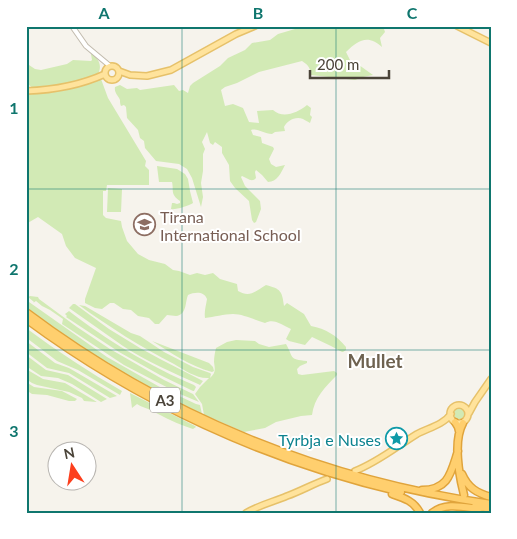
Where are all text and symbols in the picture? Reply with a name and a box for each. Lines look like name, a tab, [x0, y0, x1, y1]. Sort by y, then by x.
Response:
text: A	[97, 3, 110, 22]
text: B	[253, 3, 263, 22]
text: C	[407, 3, 418, 22]
scale bar	[310, 48, 388, 80]
text: 200 m	[317, 55, 359, 73]
text: 1	[9, 98, 19, 117]
place label: Tirana International School	[160, 207, 301, 244]
school or university icon: Tirana International School	[132, 213, 156, 237]
text: 2	[9, 259, 19, 278]
district label: Mullet	[347, 349, 403, 372]
road number: A3	[150, 388, 180, 412]
text: 3	[9, 421, 19, 440]
place icon: Tyrbja e Nuses	[385, 427, 409, 451]
place label: Tyrbja e Nuses	[278, 430, 381, 449]
north arrow	[48, 442, 98, 492]
text: N	[62, 443, 76, 462]

